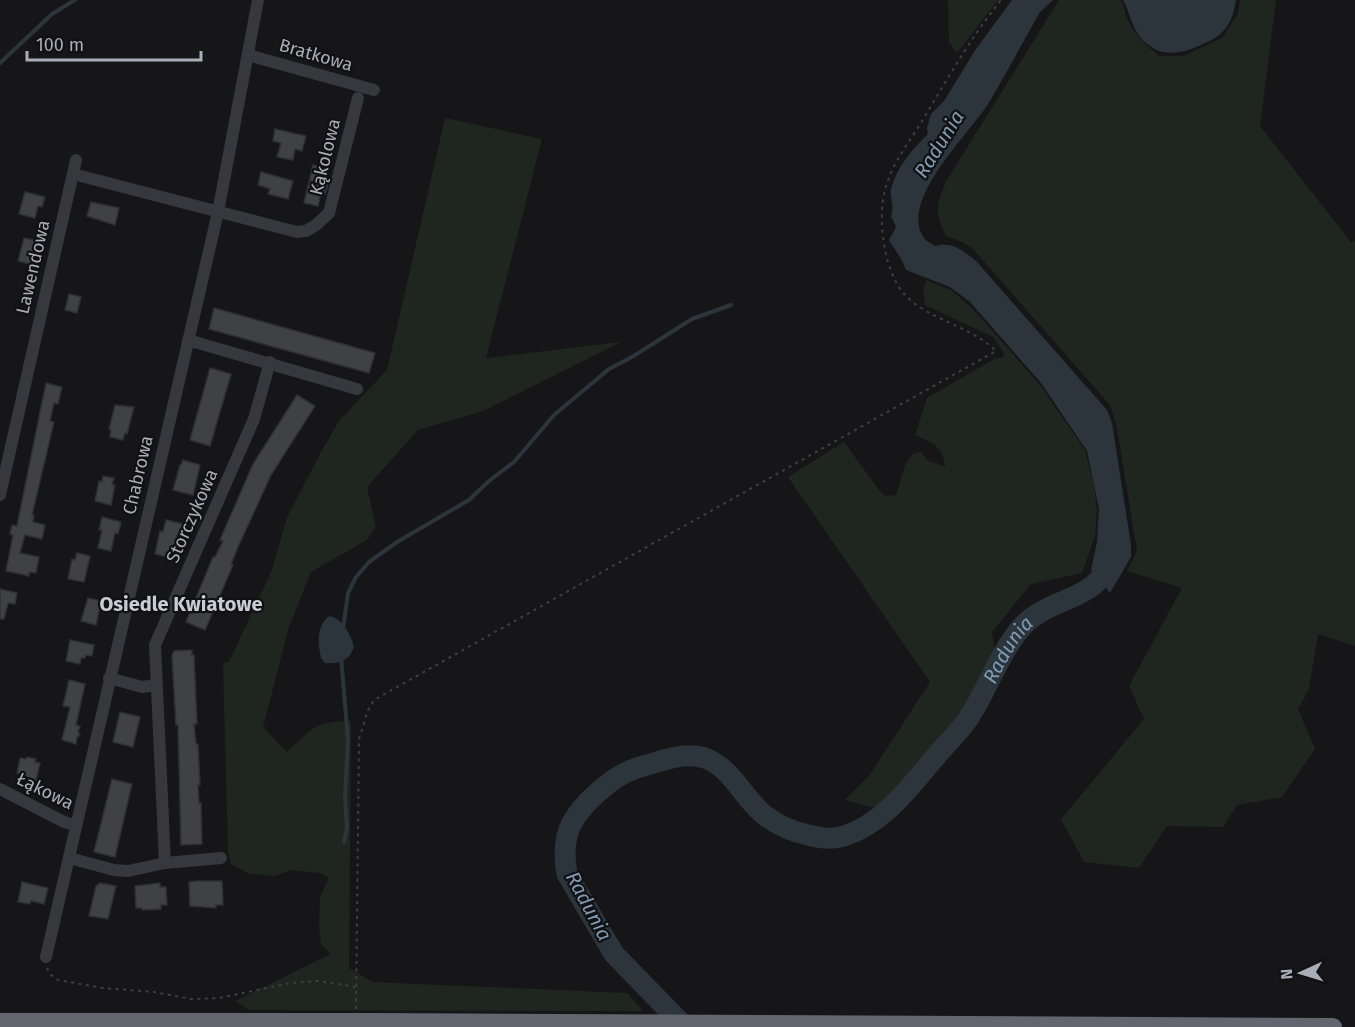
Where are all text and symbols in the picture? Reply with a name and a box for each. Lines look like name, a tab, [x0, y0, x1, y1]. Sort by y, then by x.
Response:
scale bar	[27, 24, 201, 62]
text: 100 m	[36, 34, 84, 56]
street label: Bratkowa	[277, 34, 355, 76]
water label: Radunia	[909, 106, 969, 182]
street label: Kąkolowa	[305, 116, 345, 198]
street label: Lawendowa	[12, 218, 54, 316]
street label: Chabrowa	[118, 433, 158, 517]
street label: Storczykowa	[162, 466, 222, 566]
district label: Osiedle Kwiatowe	[100, 592, 262, 616]
water label: Radunia	[978, 611, 1038, 687]
street label: Łąkowa	[13, 768, 77, 814]
water label: Radunia	[561, 867, 617, 945]
north arrow	[1271, 943, 1331, 1003]
text: N	[1277, 968, 1296, 980]

